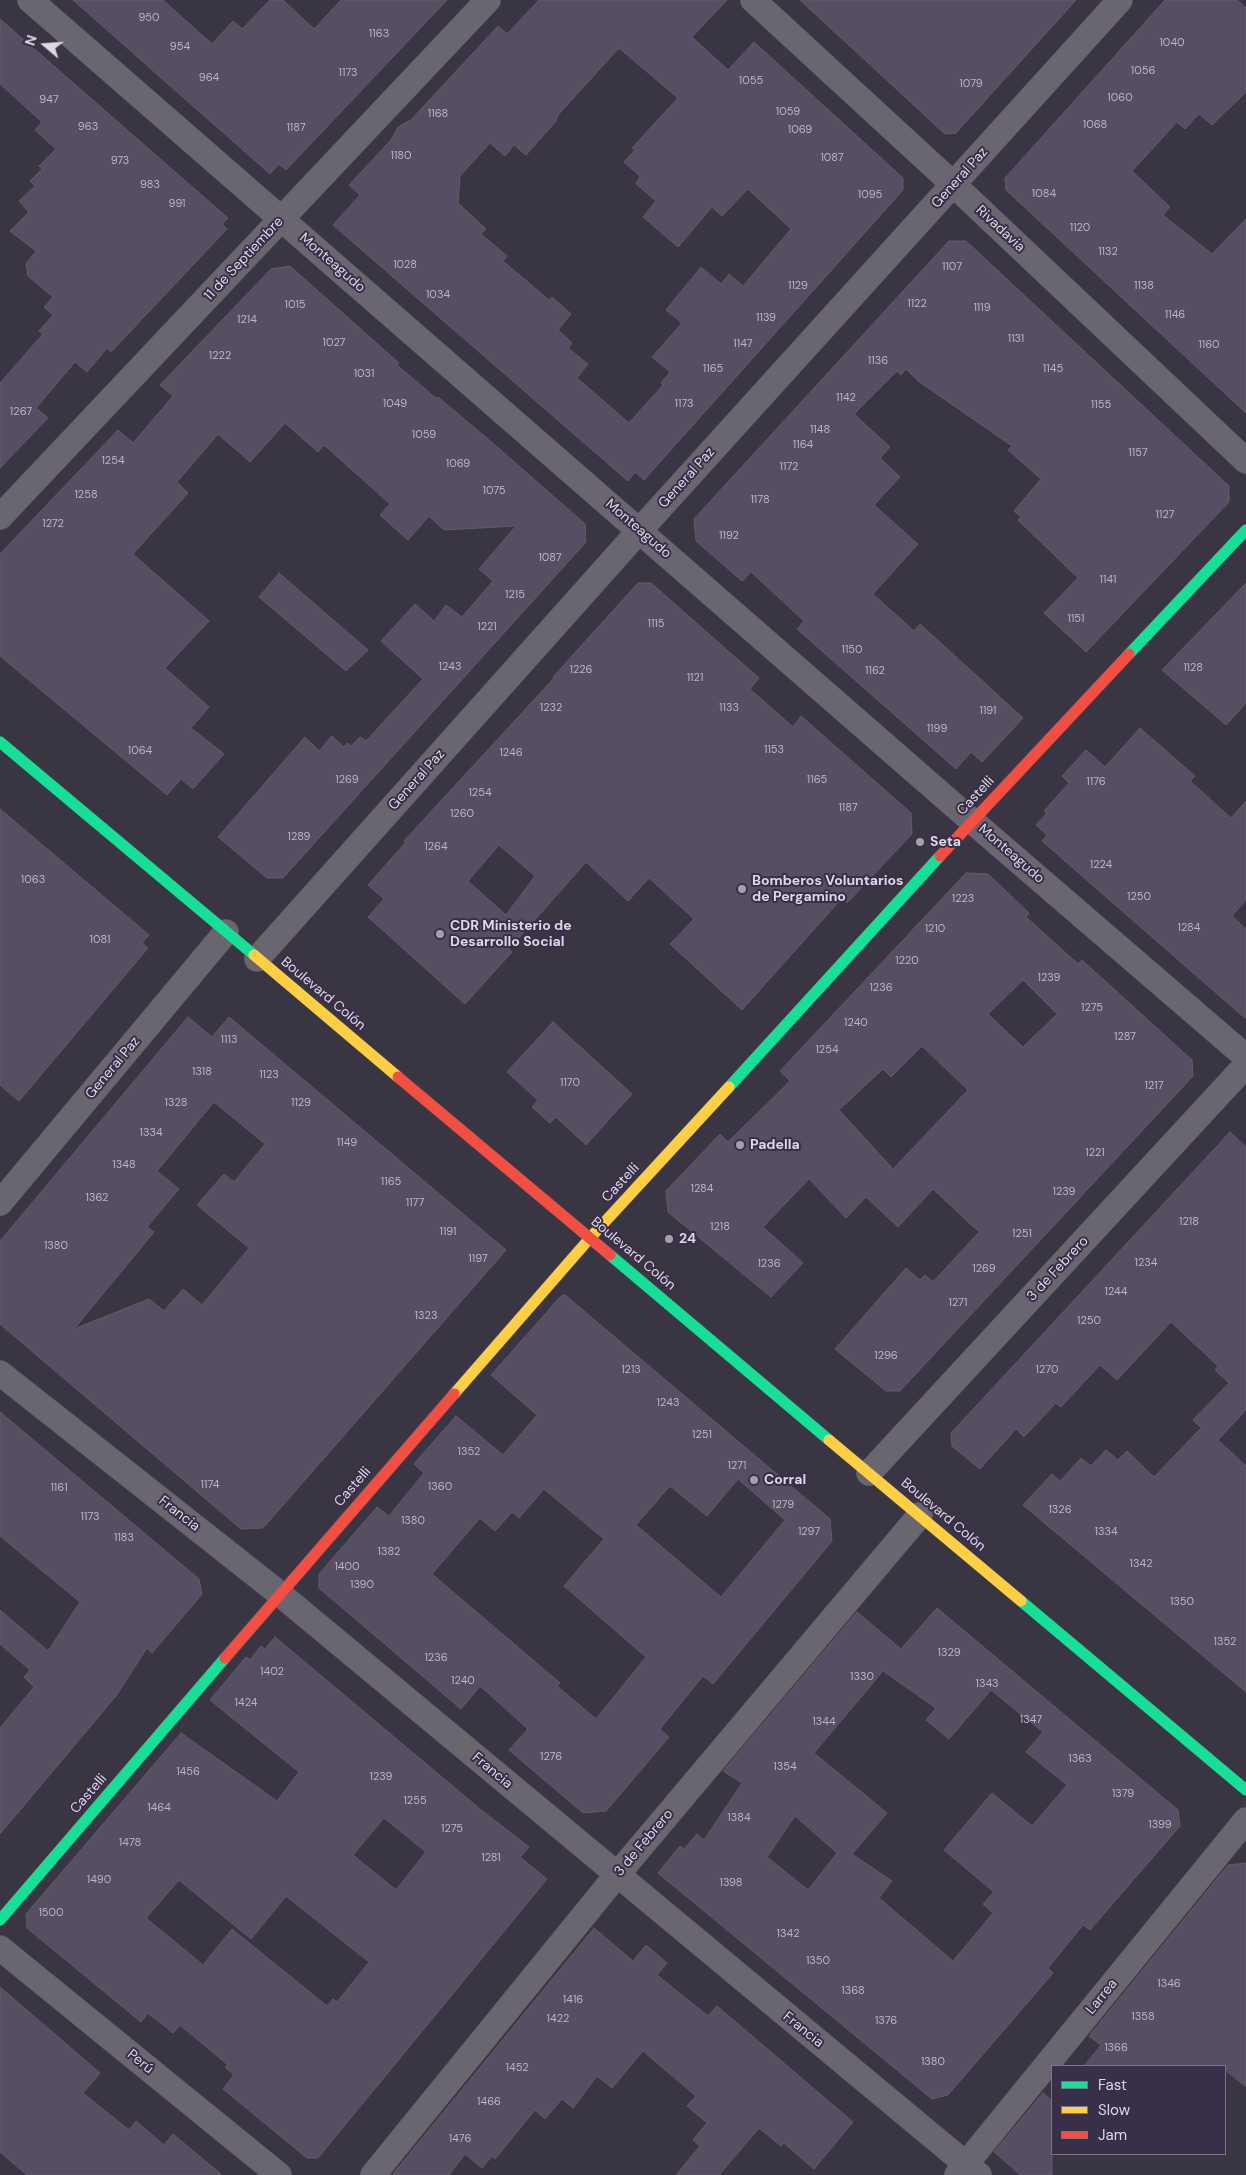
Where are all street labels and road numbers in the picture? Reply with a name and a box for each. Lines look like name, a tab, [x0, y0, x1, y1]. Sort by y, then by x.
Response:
street label: General Paz	[928, 144, 992, 212]
street label: Rivadavia	[972, 202, 1028, 256]
street label: 11 de Septiembre	[201, 214, 287, 304]
street label: Monteagudo	[296, 230, 368, 296]
street label: General Paz	[655, 444, 719, 512]
street label: Monteagudo	[602, 496, 674, 562]
street label: General Paz	[385, 746, 449, 814]
street label: Castelli	[954, 773, 998, 819]
street label: Monteagudo	[975, 821, 1047, 887]
street label: Boulevard Colón	[277, 954, 369, 1034]
street label: General Paz	[82, 1033, 144, 1103]
street label: Castelli	[599, 1160, 643, 1206]
street label: Boulevard Colón	[587, 1214, 679, 1294]
street label: 3 de Febrero	[1024, 1233, 1092, 1305]
street label: Castelli	[331, 1464, 375, 1510]
street label: Boulevard Colón	[897, 1475, 989, 1555]
street label: Francia	[155, 1493, 203, 1535]
street label: Francia	[468, 1749, 516, 1793]
street label: Castelli	[67, 1771, 111, 1817]
street label: 3 de Febrero	[611, 1806, 677, 1880]
street label: Larrea	[1083, 1976, 1121, 2018]
street label: Francia	[779, 2009, 827, 2051]
street label: Perú	[123, 2046, 157, 2078]

